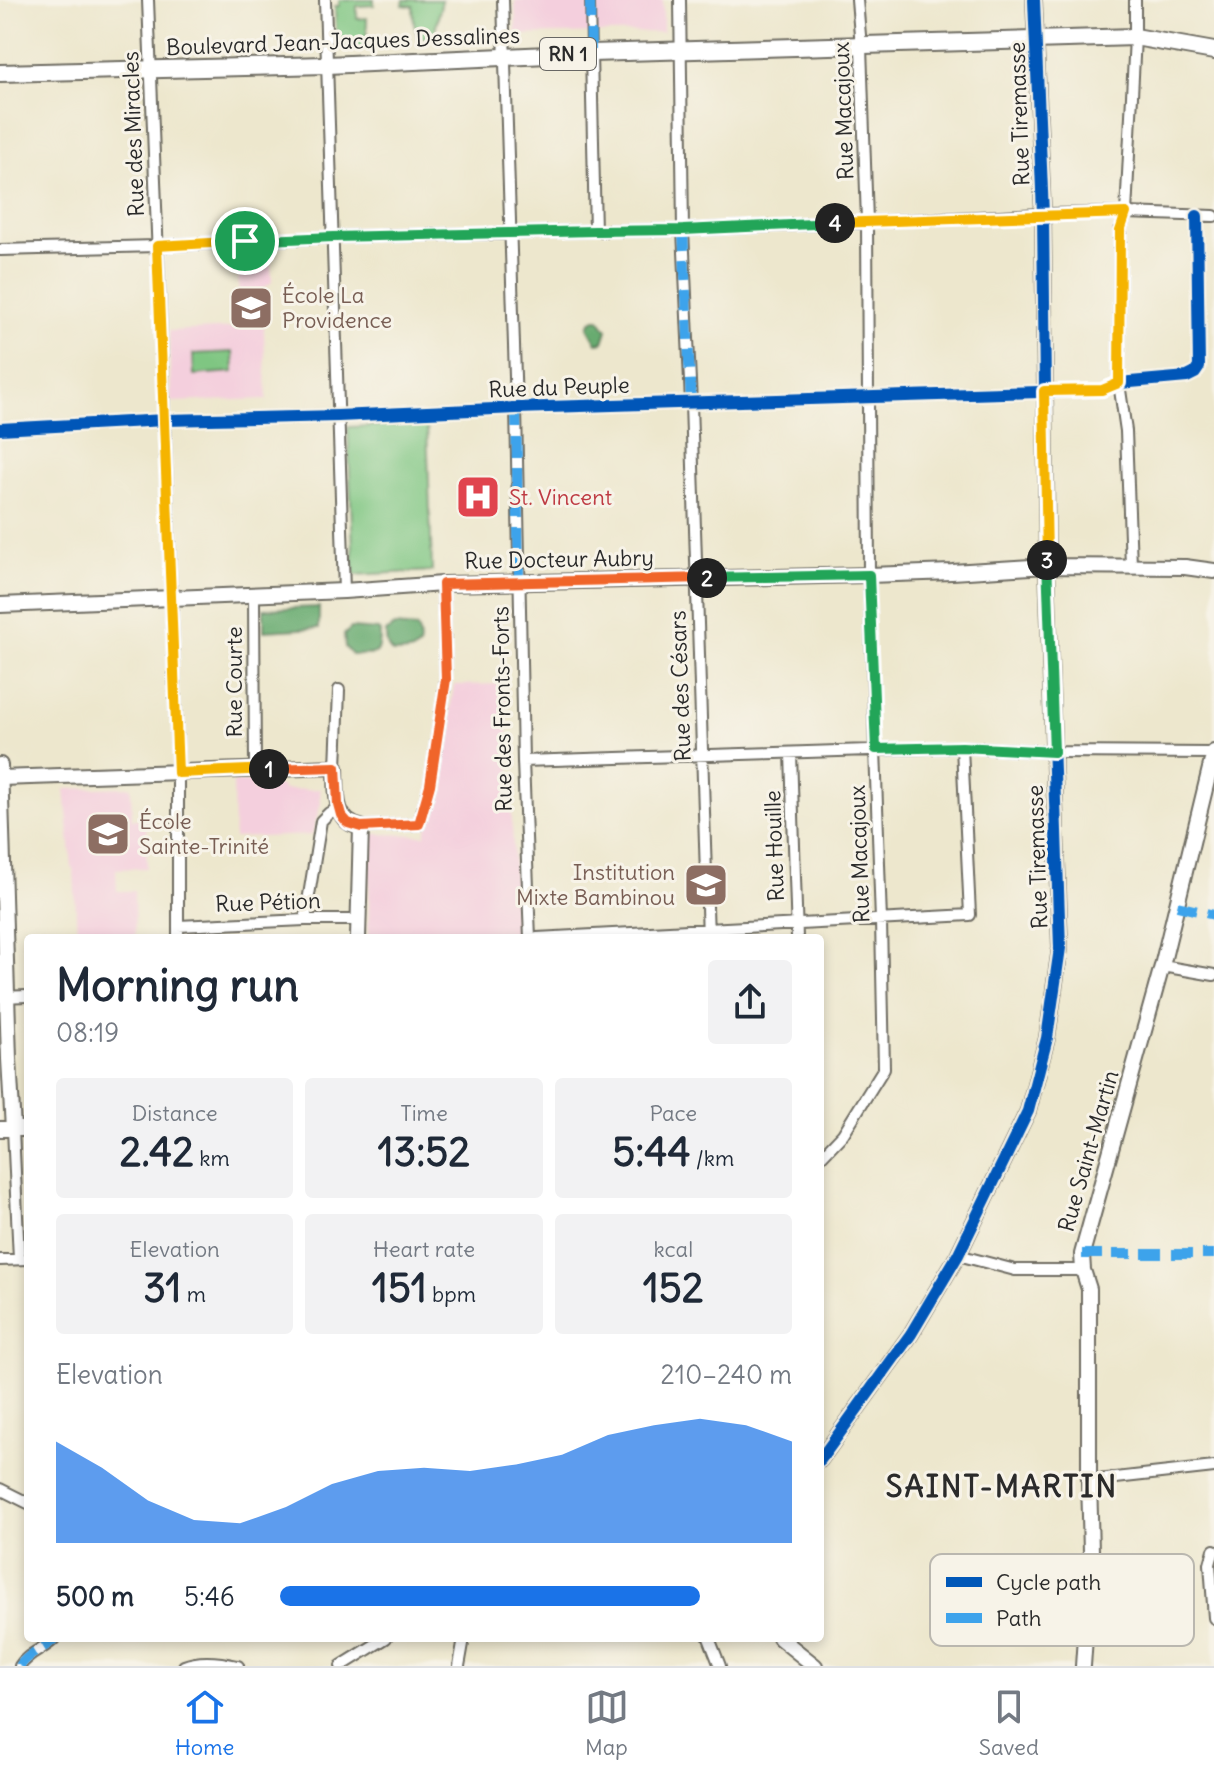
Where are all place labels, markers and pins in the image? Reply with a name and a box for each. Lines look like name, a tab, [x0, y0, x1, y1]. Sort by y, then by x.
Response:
pin: 4	[815, 203, 855, 243]
pin	[211, 207, 279, 275]
place label: École La Providence	[282, 281, 392, 334]
school or university icon: École La Providence	[227, 284, 275, 332]
hospital icon: St. Vincent	[454, 473, 502, 521]
place label: St. Vincent	[509, 483, 612, 511]
pin: 3	[1027, 540, 1067, 580]
pin: 2	[687, 558, 727, 598]
pin: 1	[249, 749, 289, 789]
place label: École Sainte-Trinité	[139, 807, 269, 860]
school or university icon: École Sainte-Trinité	[84, 810, 132, 858]
place label: Institution Mixte Bambinou	[516, 858, 675, 911]
school or university icon: Institution Mixte Bambinou	[682, 861, 730, 909]

